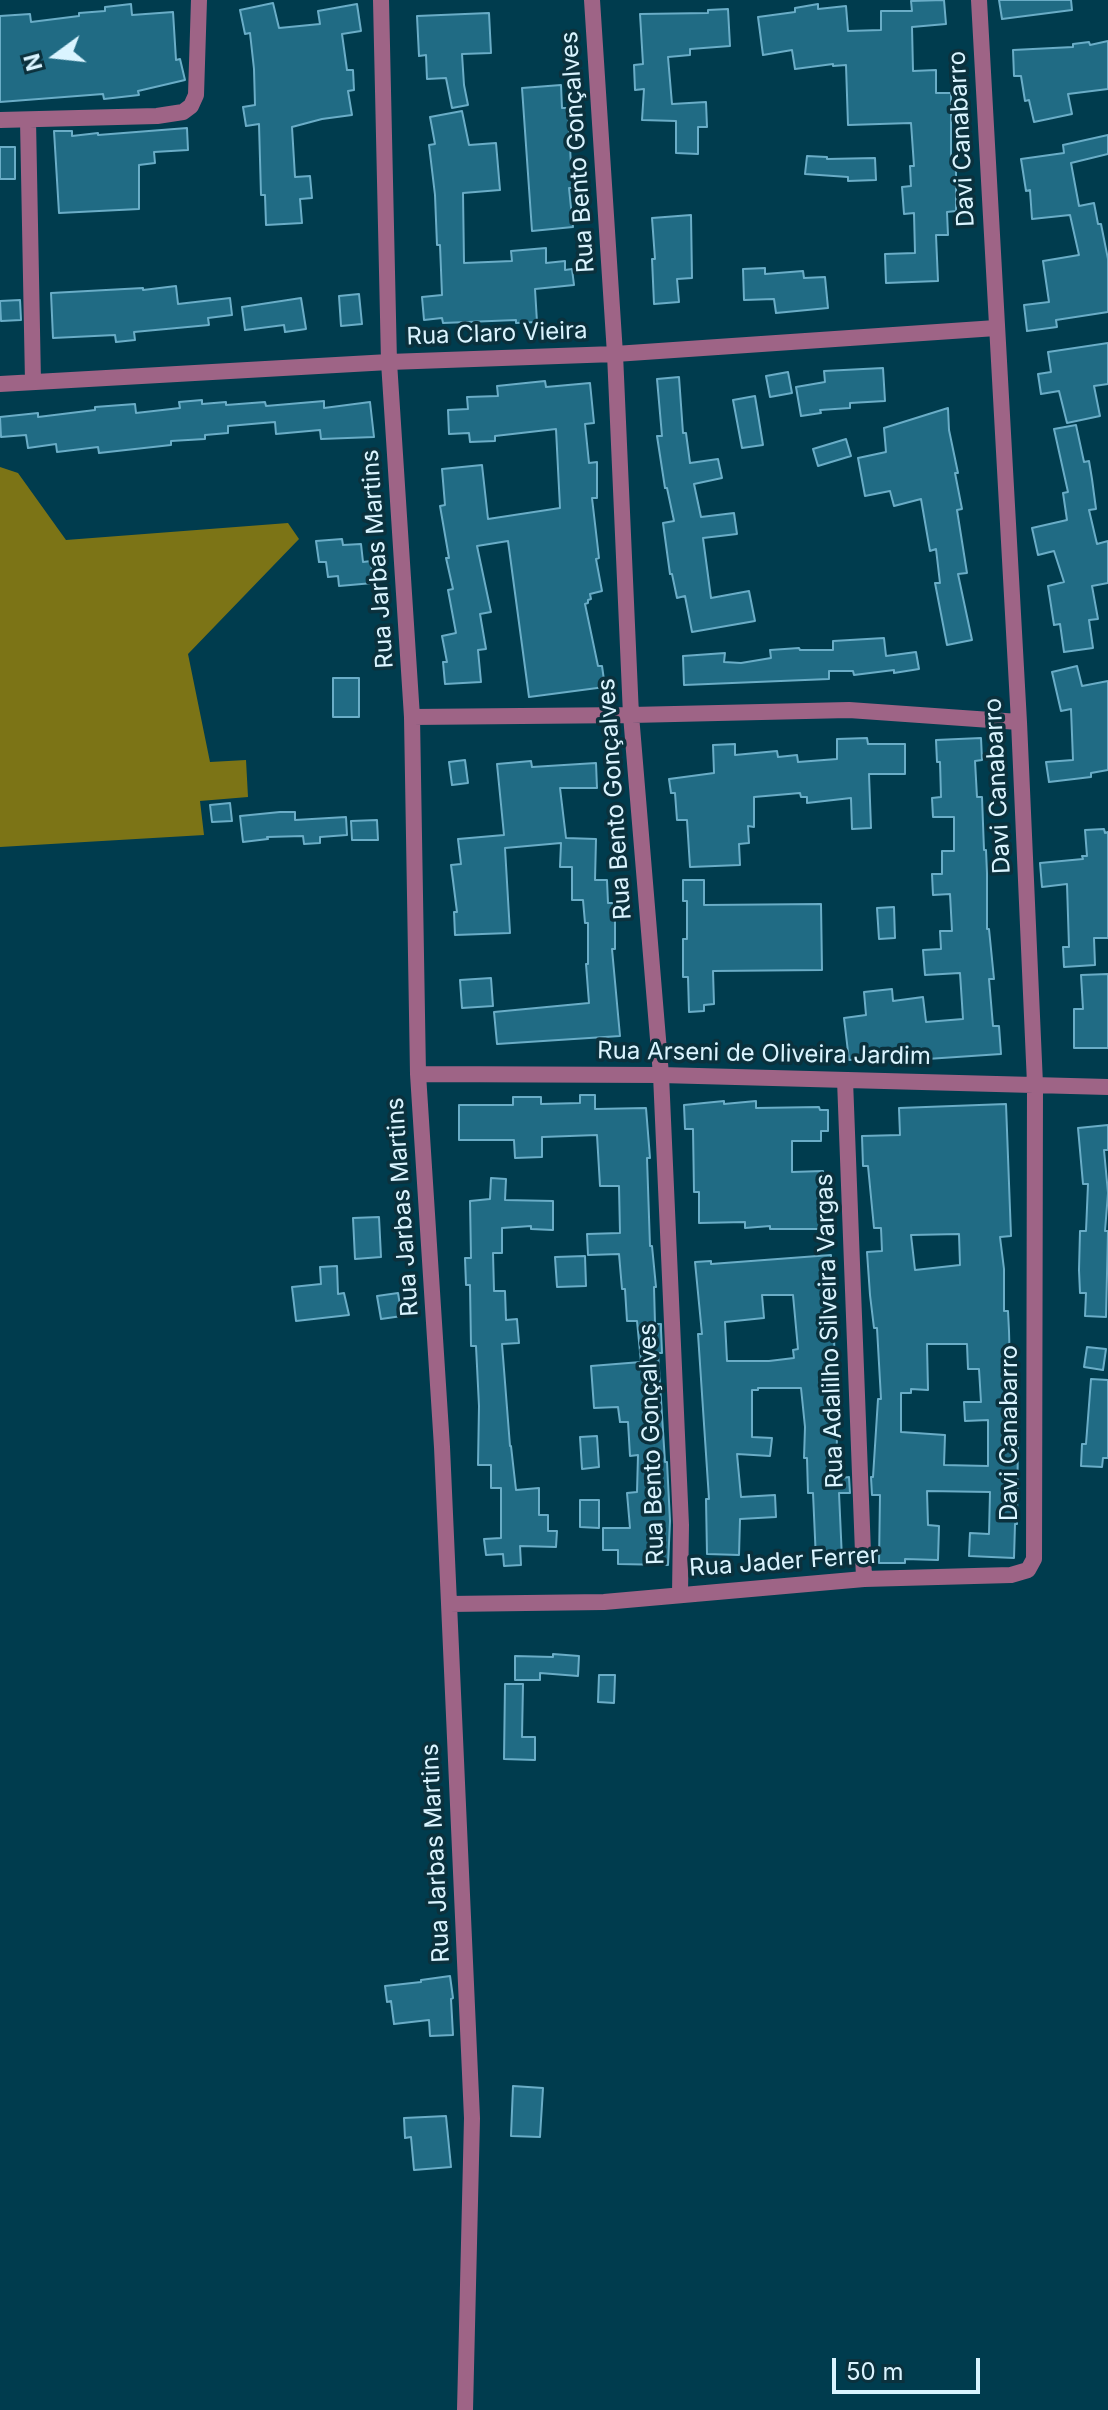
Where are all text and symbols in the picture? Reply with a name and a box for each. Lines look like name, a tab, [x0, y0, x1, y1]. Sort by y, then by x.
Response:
north arrow	[16, 16, 96, 96]
street label: Rua Bento Gonçalves	[555, 30, 601, 274]
street label: Davi Canabarro	[943, 50, 981, 228]
text: N	[18, 51, 48, 74]
street label: Rua Claro Vieira	[406, 316, 588, 352]
street label: Rua Jarbas Martins	[356, 449, 400, 669]
street label: Rua Bento Gonçalves	[592, 677, 638, 921]
street label: Davi Canabarro	[979, 697, 1017, 875]
street label: Rua Arseni de Oliveira Jardim	[597, 1037, 931, 1071]
street label: Rua Jarbas Martins	[381, 1097, 425, 1317]
street label: Rua Adalilho Silveira Vargas	[810, 1173, 850, 1489]
street label: Rua Bento Gonçalves	[633, 1323, 671, 1565]
street label: Davi Canabarro	[996, 1345, 1024, 1521]
street label: Rua Jader Ferrer	[688, 1541, 880, 1583]
street label: Rua Jarbas Martins	[416, 1743, 456, 1963]
scale bar	[836, 2342, 984, 2392]
text: 50 m	[846, 2357, 904, 2386]

